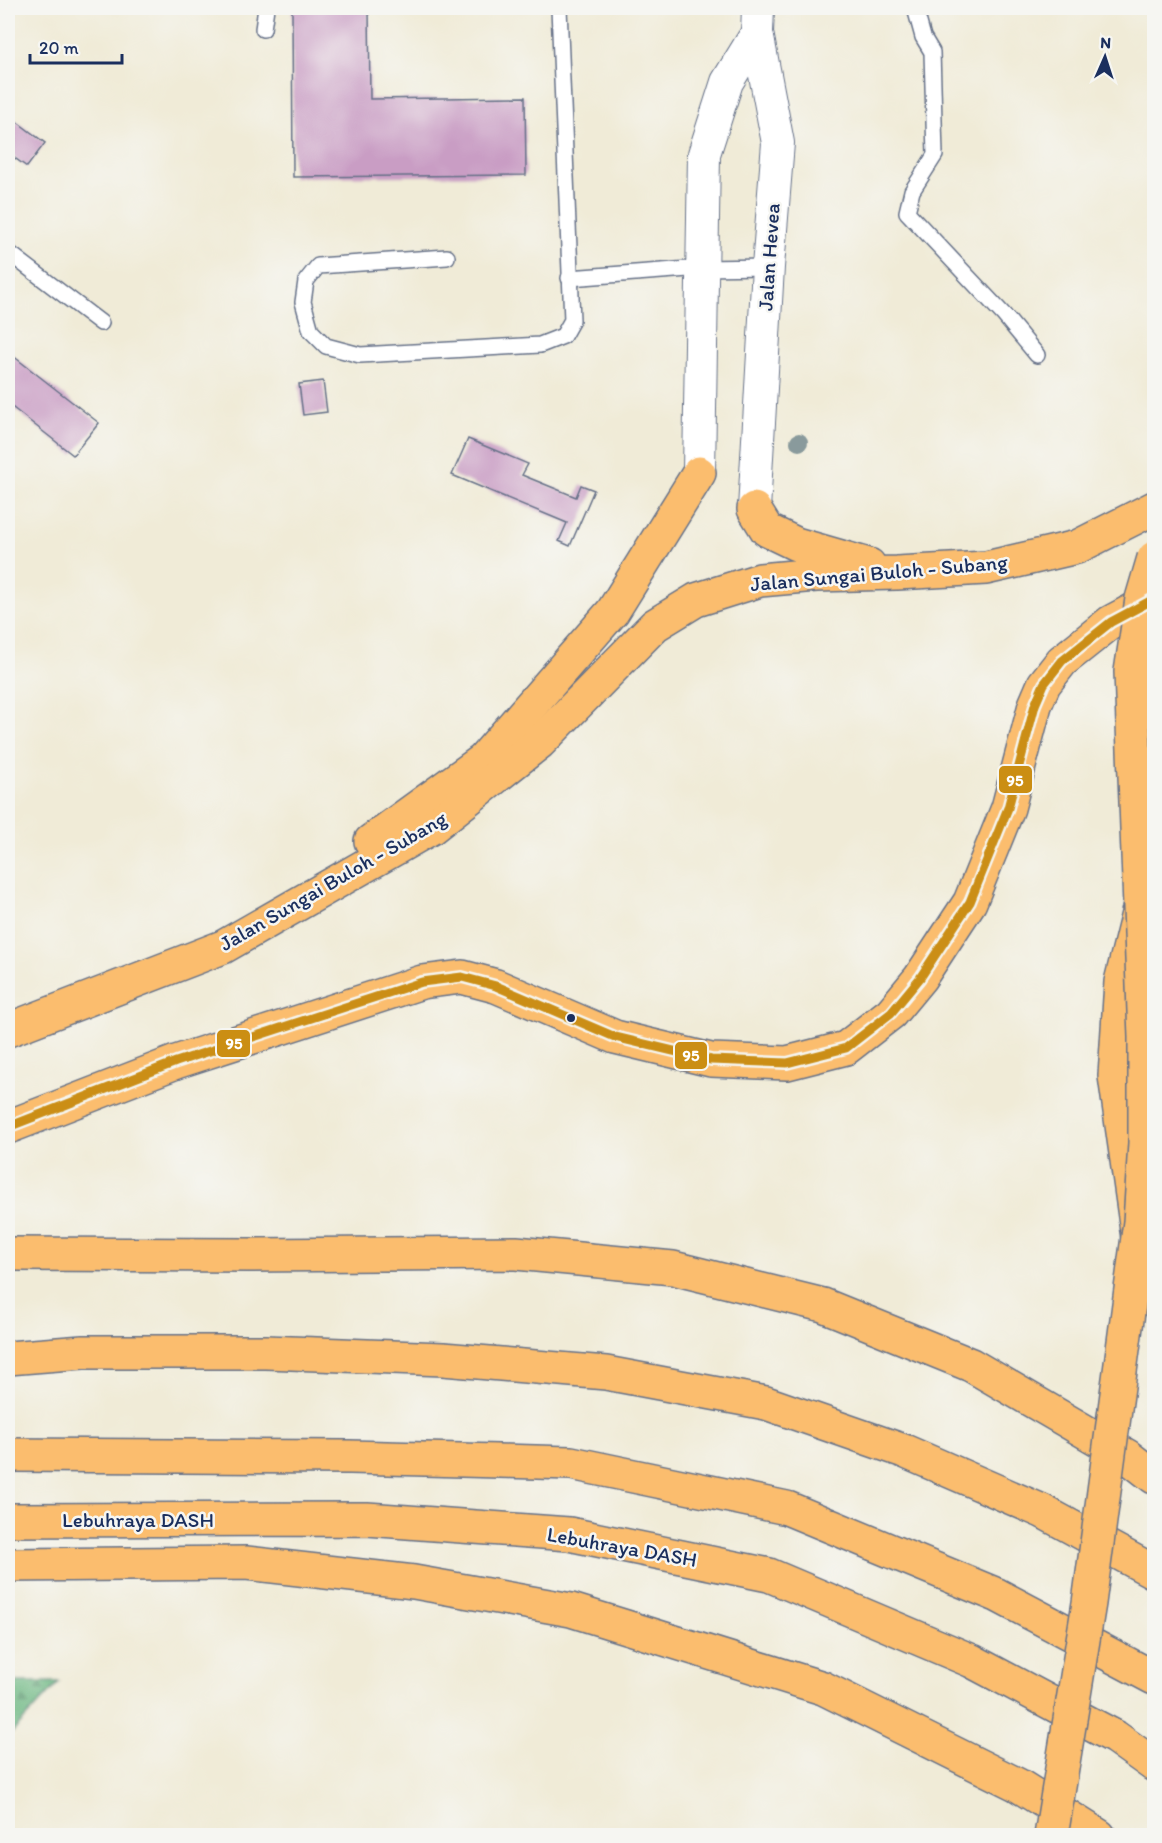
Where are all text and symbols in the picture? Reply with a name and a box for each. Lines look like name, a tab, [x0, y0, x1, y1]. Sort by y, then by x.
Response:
scale bar	[30, 27, 122, 65]
north arrow	[1075, 27, 1135, 87]
text: N	[1100, 33, 1112, 52]
text: 20 m	[39, 37, 79, 59]
street label: Jalan Hevea	[752, 202, 785, 312]
street label: Jalan Sungai Buloh - Subang	[749, 549, 1009, 596]
line badge: 95	[998, 765, 1033, 794]
text: 95	[1007, 771, 1024, 790]
street label: Jalan Sungai Buloh - Subang	[215, 805, 451, 956]
unlabelled marker	[565, 1012, 577, 1024]
line badge: 95	[216, 1029, 251, 1058]
text: 95	[226, 1034, 243, 1053]
line badge: 95	[674, 1041, 708, 1070]
text: 95	[683, 1046, 700, 1065]
street label: Lebuhraya DASH	[62, 1507, 214, 1532]
street label: Lebuhraya DASH	[545, 1521, 699, 1572]

